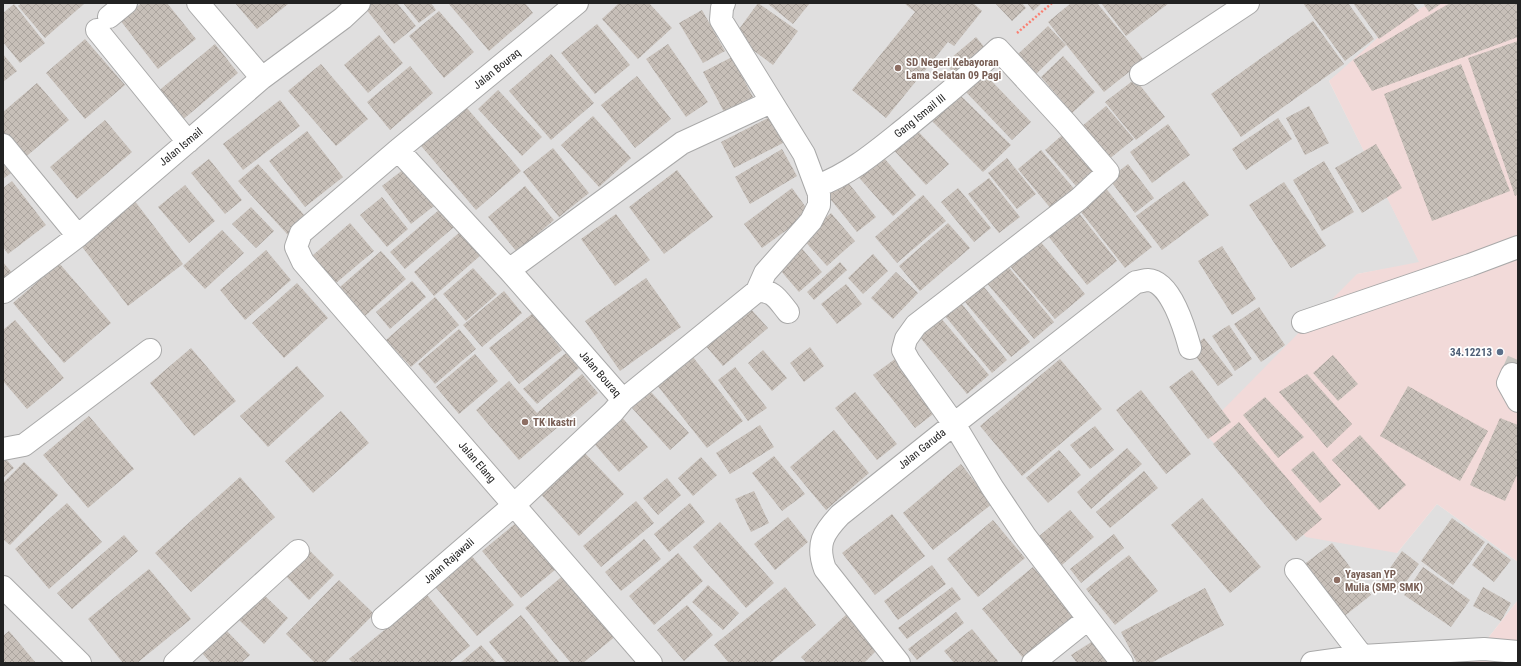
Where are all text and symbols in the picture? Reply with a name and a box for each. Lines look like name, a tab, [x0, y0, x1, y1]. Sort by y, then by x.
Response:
street label: Jalan Bouraq	[471, 46, 523, 92]
place label: SD Negeri Kebayoran Lama Selatan 09 Pagi	[906, 56, 1002, 82]
marker: SD Negeri Kebayoran Lama Selatan 09 Pagi	[893, 63, 903, 73]
street label: Gang Ismail III	[892, 91, 948, 141]
street label: Jalan Ismail	[157, 125, 205, 169]
place label: 34.12213	[1450, 346, 1492, 359]
marker: 34.12213	[1495, 347, 1505, 357]
street label: Jalan Bouraq	[576, 348, 624, 400]
place label: TK Ikastri	[533, 416, 576, 429]
marker: TK Ikastri	[520, 417, 530, 427]
street label: Jalan Garuda	[896, 426, 948, 472]
street label: Jalan Elang	[456, 439, 498, 485]
street label: Jalan Rajawali	[421, 536, 477, 586]
place label: Yayasan YP Mulia (SMP, SMK)	[1345, 568, 1423, 594]
marker: Yayasan YP Mulia (SMP, SMK)	[1332, 575, 1342, 585]

